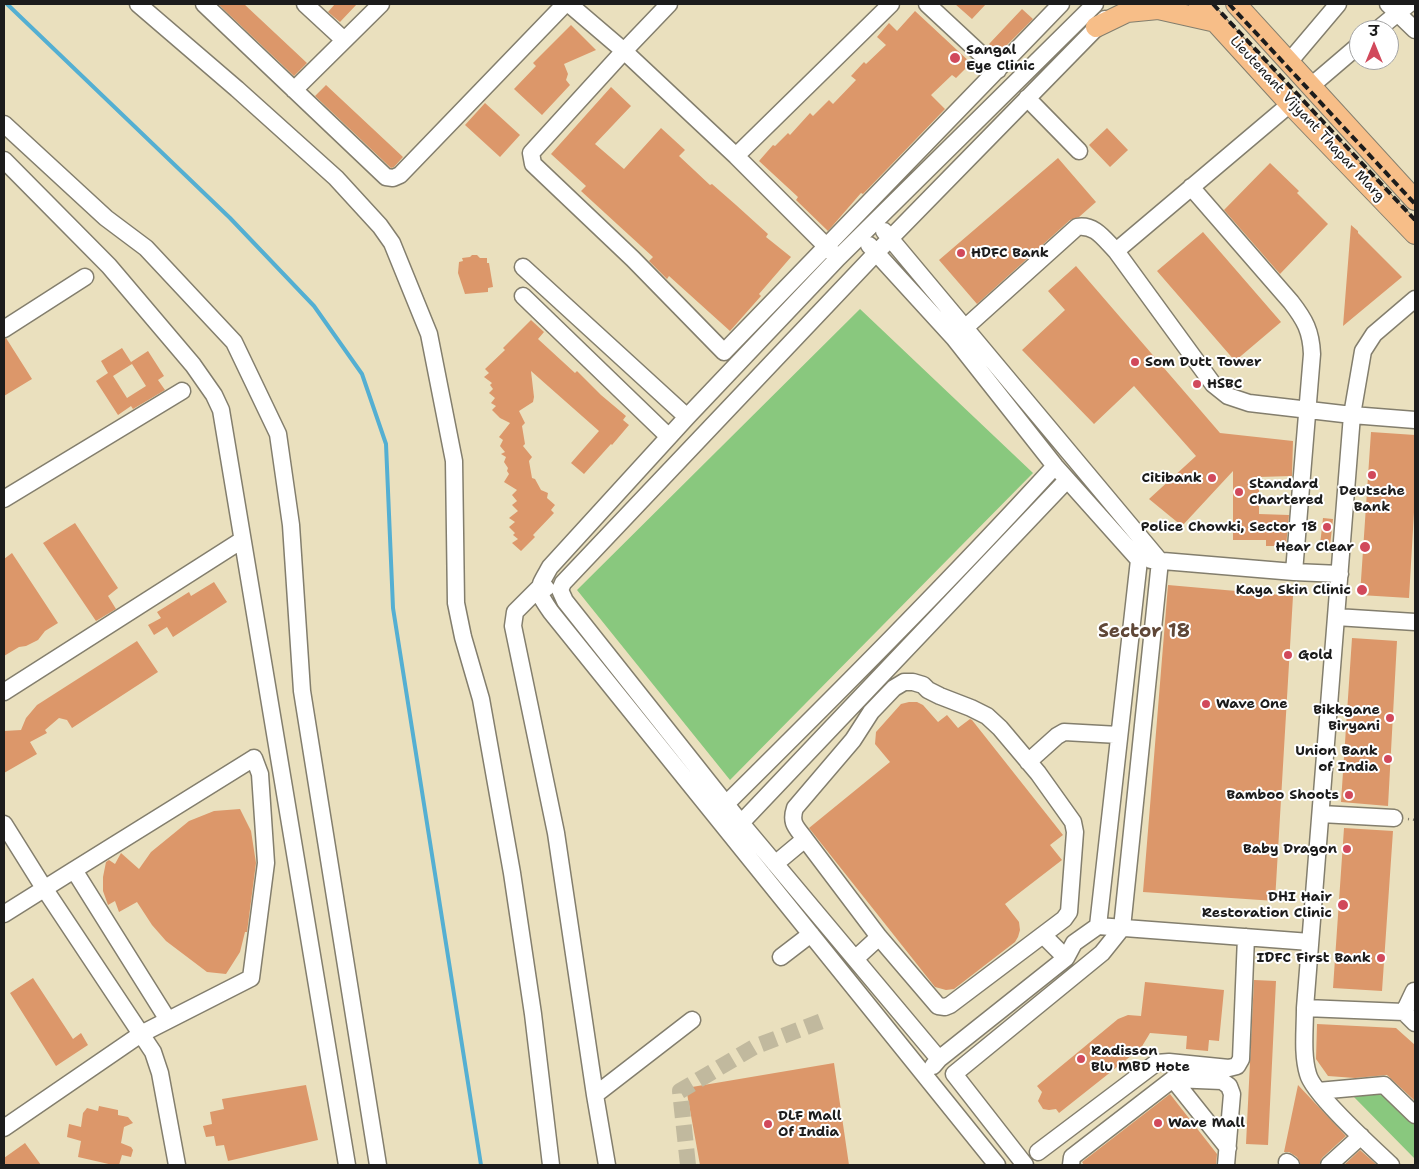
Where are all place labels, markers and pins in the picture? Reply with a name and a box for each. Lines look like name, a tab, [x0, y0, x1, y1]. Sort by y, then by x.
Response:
place label: Sangal Eye Clinic	[966, 42, 1035, 74]
marker: Sangal Eye Clinic	[948, 51, 962, 65]
place label: HDFC Bank	[971, 245, 1049, 261]
marker: HDFC Bank	[955, 247, 967, 259]
place label: Som Dutt Tower	[1145, 354, 1261, 370]
marker: Som Dutt Tower	[1129, 356, 1141, 368]
place label: HSBC	[1207, 376, 1242, 392]
marker: HSBC	[1191, 378, 1203, 390]
marker: Deutsche Bank	[1366, 469, 1378, 481]
place label: Citibank	[1141, 470, 1202, 486]
marker: Citibank	[1206, 472, 1218, 484]
place label: Standard Chartered	[1249, 476, 1323, 508]
place label: Deutsche Bank	[1339, 483, 1405, 516]
marker: Standard Chartered	[1233, 486, 1245, 498]
place label: Police Chowki, Sector 18	[1141, 519, 1317, 535]
marker: Police Chowki, Sector 18	[1321, 521, 1333, 533]
place label: Hear Clear	[1275, 539, 1354, 555]
marker: Hear Clear	[1358, 540, 1372, 554]
place label: Kaya Skin Clinic	[1236, 582, 1351, 598]
marker: Kaya Skin Clinic	[1355, 583, 1369, 597]
place label: Gold	[1298, 647, 1333, 663]
marker: Gold	[1282, 649, 1294, 661]
place label: Wave One	[1216, 696, 1288, 712]
marker: Wave One	[1200, 698, 1212, 710]
place label: Bikkgane Biryani	[1313, 702, 1380, 734]
marker: Bikkgane Biryani	[1384, 712, 1396, 724]
place label: Union Bank of India	[1295, 743, 1378, 776]
marker: Union Bank of India	[1382, 753, 1394, 765]
place label: Bamboo Shoots	[1226, 787, 1339, 803]
marker: Bamboo Shoots	[1343, 789, 1355, 801]
place label: Baby Dragon	[1243, 841, 1337, 857]
marker: Baby Dragon	[1341, 843, 1353, 855]
place label: DHI Hair Restoration Clinic	[1202, 889, 1332, 922]
marker: DHI Hair Restoration Clinic	[1336, 898, 1350, 912]
place label: IDFC First Bank	[1257, 950, 1371, 966]
marker: IDFC First Bank	[1375, 952, 1387, 964]
place label: Radisson Blu MBD Hote	[1091, 1043, 1190, 1076]
marker: Radisson Blu MBD Hote	[1075, 1053, 1087, 1065]
place label: DLF Mall Of India	[778, 1108, 842, 1140]
place label: Wave Mall	[1168, 1115, 1245, 1131]
marker: Wave Mall	[1152, 1117, 1164, 1129]
marker: DLF Mall Of India	[762, 1118, 774, 1130]

